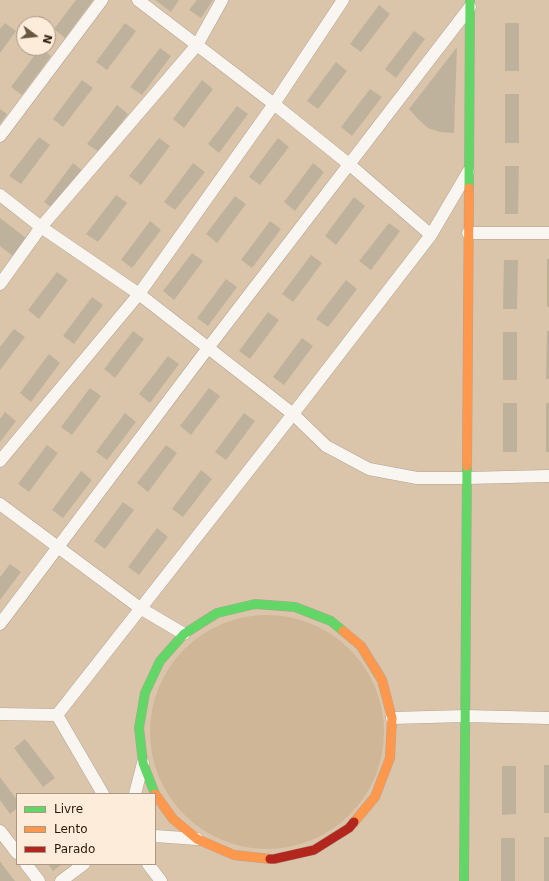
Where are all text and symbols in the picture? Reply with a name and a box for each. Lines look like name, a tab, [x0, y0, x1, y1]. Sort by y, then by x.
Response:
north arrow	[16, 16, 56, 56]
text: N	[40, 33, 55, 45]
legend	[16, 793, 156, 865]
text: Livre	[54, 802, 83, 816]
text: Lento	[54, 822, 88, 836]
text: Parado	[54, 842, 95, 856]

